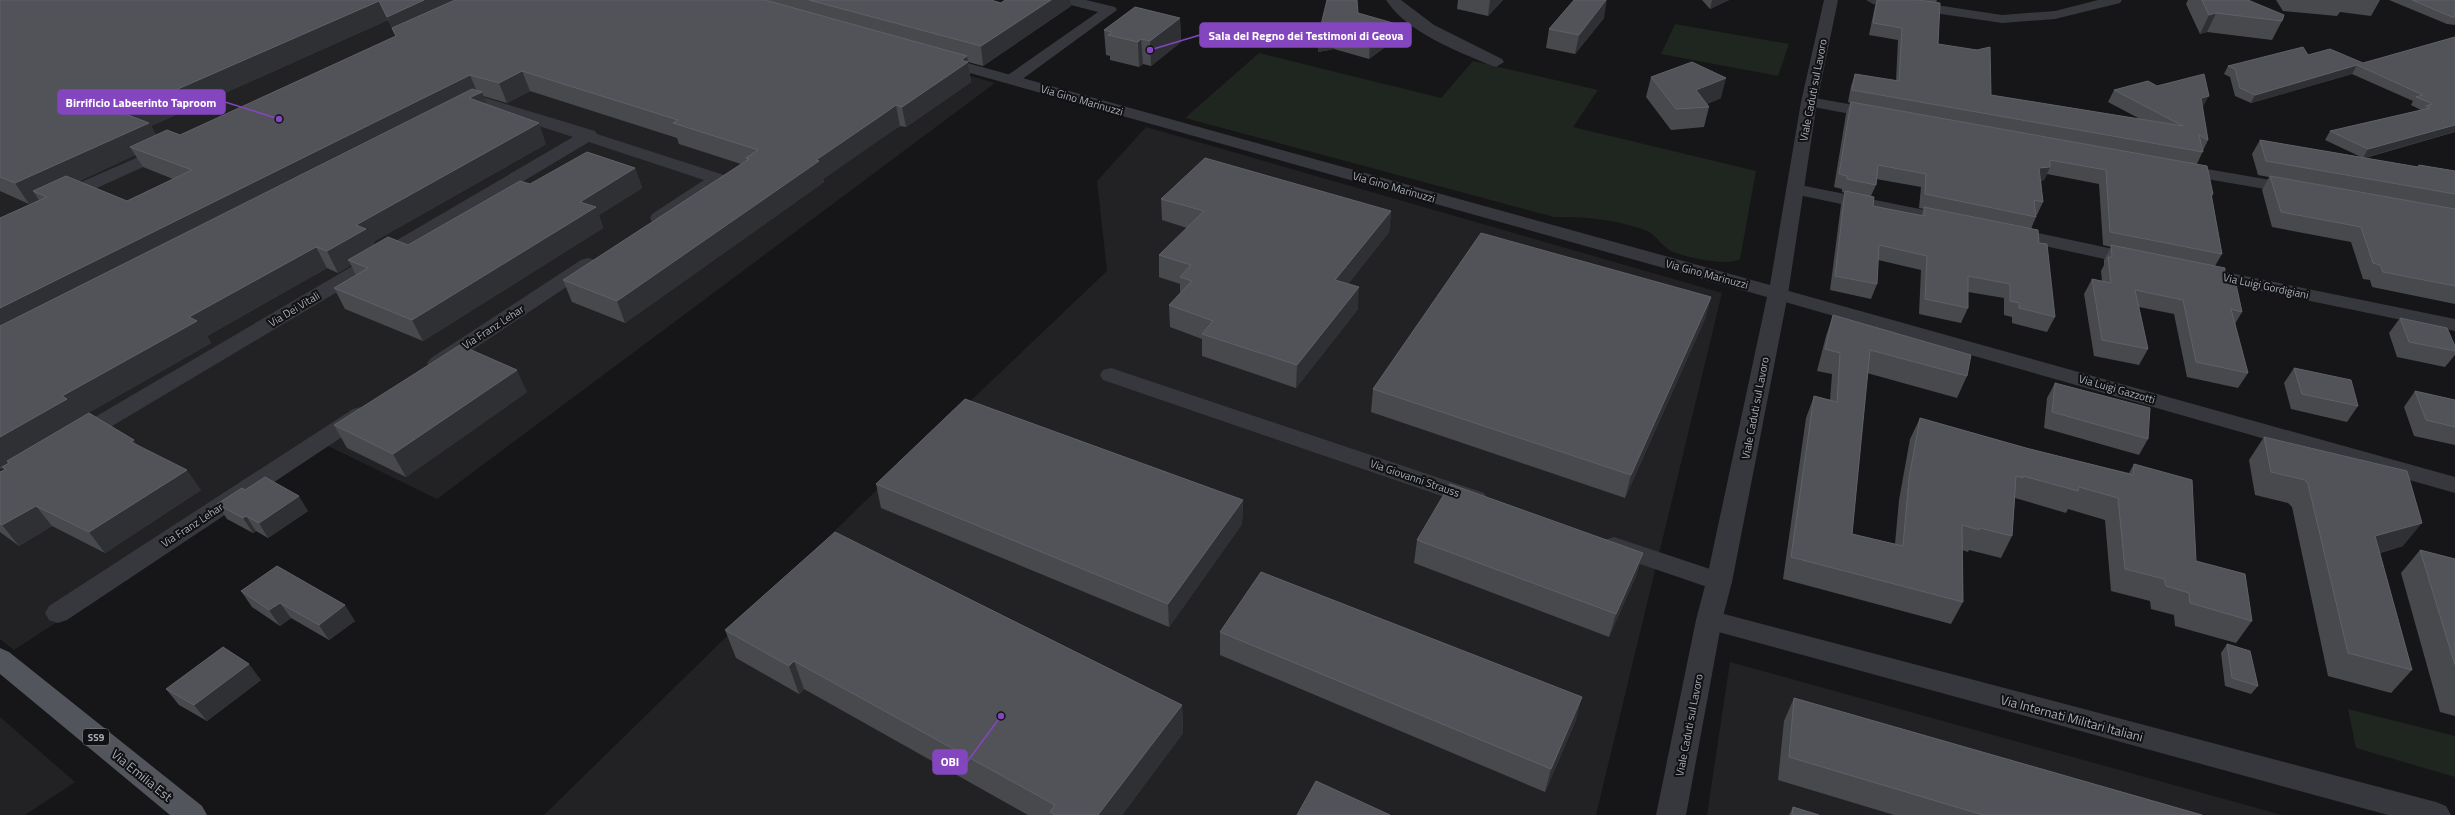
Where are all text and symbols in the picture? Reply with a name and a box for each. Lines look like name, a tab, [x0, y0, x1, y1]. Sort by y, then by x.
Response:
callout: Sala del Regno dei Testimoni di Geova	[1200, 23, 1411, 47]
text: Sala del Regno dei Testimoni di Geova	[1209, 26, 1403, 45]
street label: Viale Caduti sul Lavoro	[1795, 37, 1831, 142]
street label: Via Gino Marinuzzi	[1039, 81, 1125, 119]
callout: Birrificio Labeerinto Taproom	[58, 90, 225, 114]
text: Birrificio Labeerinto Taproom	[66, 93, 216, 112]
street label: Via Gino Marinuzzi	[1351, 168, 1437, 206]
street label: Via Gino Marinuzzi	[1664, 255, 1750, 293]
street label: Via Luigi Gordigiani	[2222, 269, 2310, 303]
street label: Via Dei Vitali	[265, 287, 323, 331]
street label: Via Franz Lehar	[459, 301, 527, 353]
street label: Viale Caduti sul Lavoro	[1737, 355, 1773, 460]
street label: Via Luigi Gazzotti	[2077, 370, 2157, 408]
street label: Via Giovanni Strauss	[1368, 455, 1462, 501]
street label: Via Franz Lehar	[158, 499, 226, 551]
street label: Viale Caduti sul Lavoro	[1671, 672, 1707, 777]
street label: Via Internati Militari Italiani	[1999, 689, 2145, 747]
road number: SS9	[83, 729, 109, 745]
street label: Via Emilia Est	[107, 744, 177, 806]
callout: OBI	[933, 750, 967, 774]
text: OBI	[941, 752, 959, 771]

